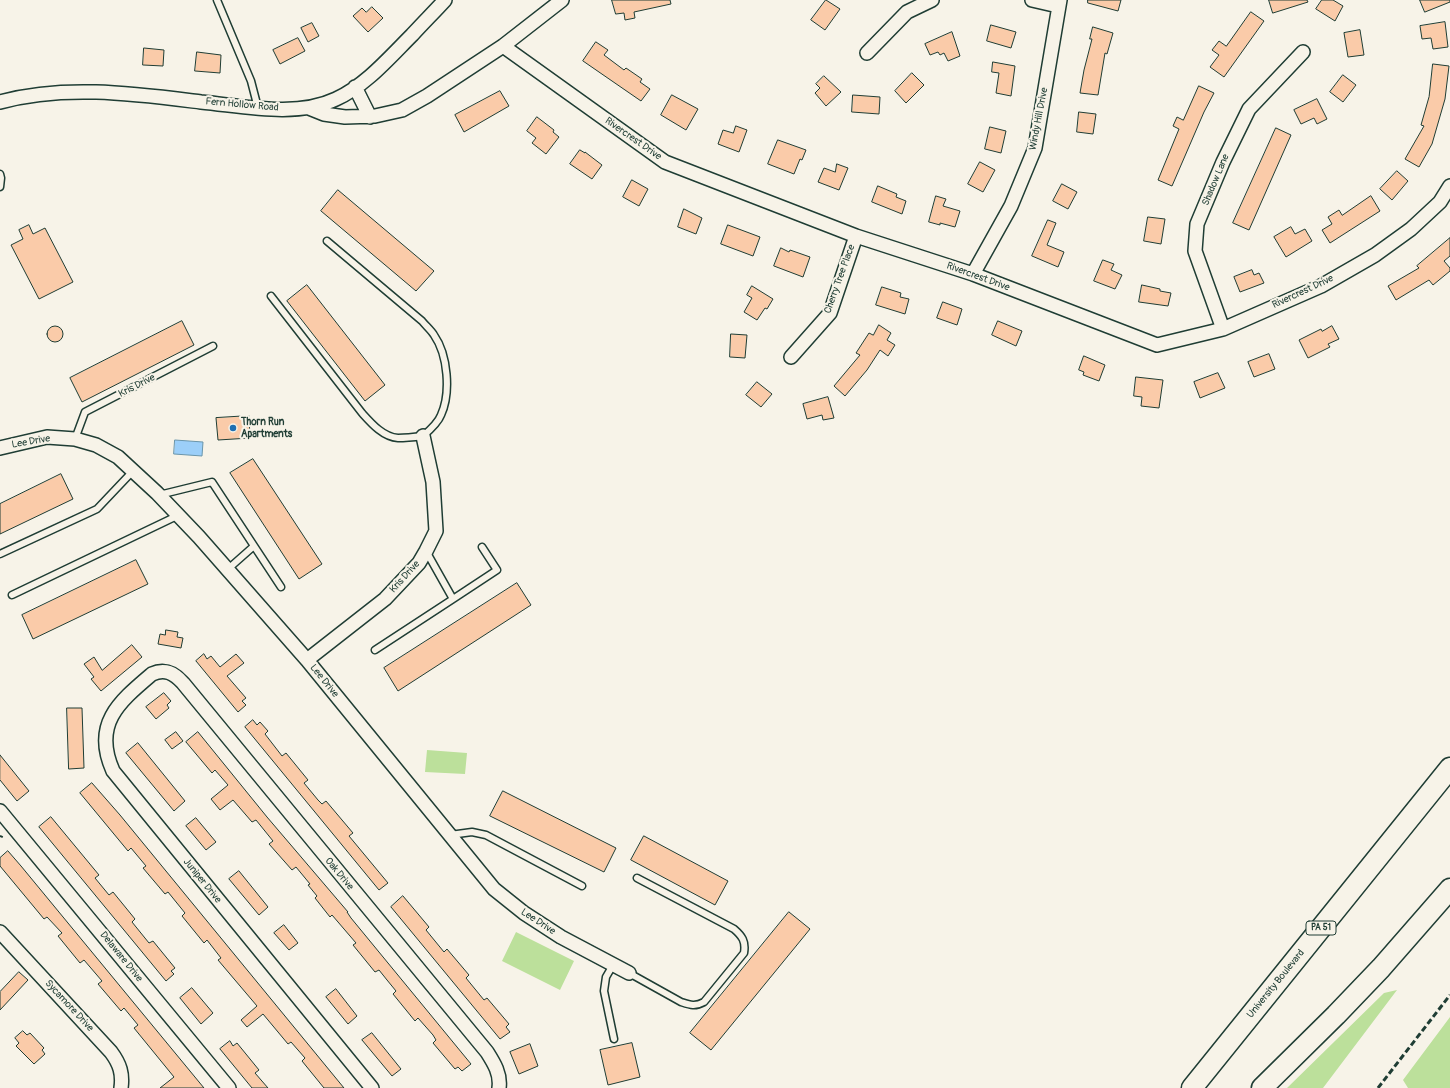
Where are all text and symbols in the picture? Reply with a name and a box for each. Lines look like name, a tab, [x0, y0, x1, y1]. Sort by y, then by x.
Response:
street label: Windy Hill Drive	[1027, 87, 1051, 151]
street label: Fern Hollow Road	[205, 96, 279, 114]
street label: Rivercrest Drive	[602, 115, 664, 163]
street label: Shadow Lane	[1200, 153, 1232, 207]
street label: Cherry Tree Place	[822, 243, 858, 315]
street label: Rivercrest Drive	[945, 260, 1011, 294]
street label: Rivercrest Drive	[1270, 273, 1336, 311]
street label: Kris Drive	[117, 372, 157, 400]
place label: Thorn Run Apartments	[241, 416, 292, 440]
marker: Thorn Run Apartments	[228, 423, 238, 433]
street label: Lee Drive	[11, 433, 51, 451]
street label: Kris Drive	[387, 558, 423, 596]
street label: Lee Drive	[307, 662, 341, 700]
street label: Oak Drive	[322, 855, 356, 893]
street label: Juniper Drive	[180, 856, 224, 906]
street label: Lee Drive	[518, 906, 558, 938]
road number: PA 51	[1306, 921, 1336, 935]
street label: Delaware Drive	[97, 929, 145, 985]
street label: University Boulevard	[1245, 947, 1307, 1021]
street label: Sycamore Drive	[42, 978, 96, 1034]

